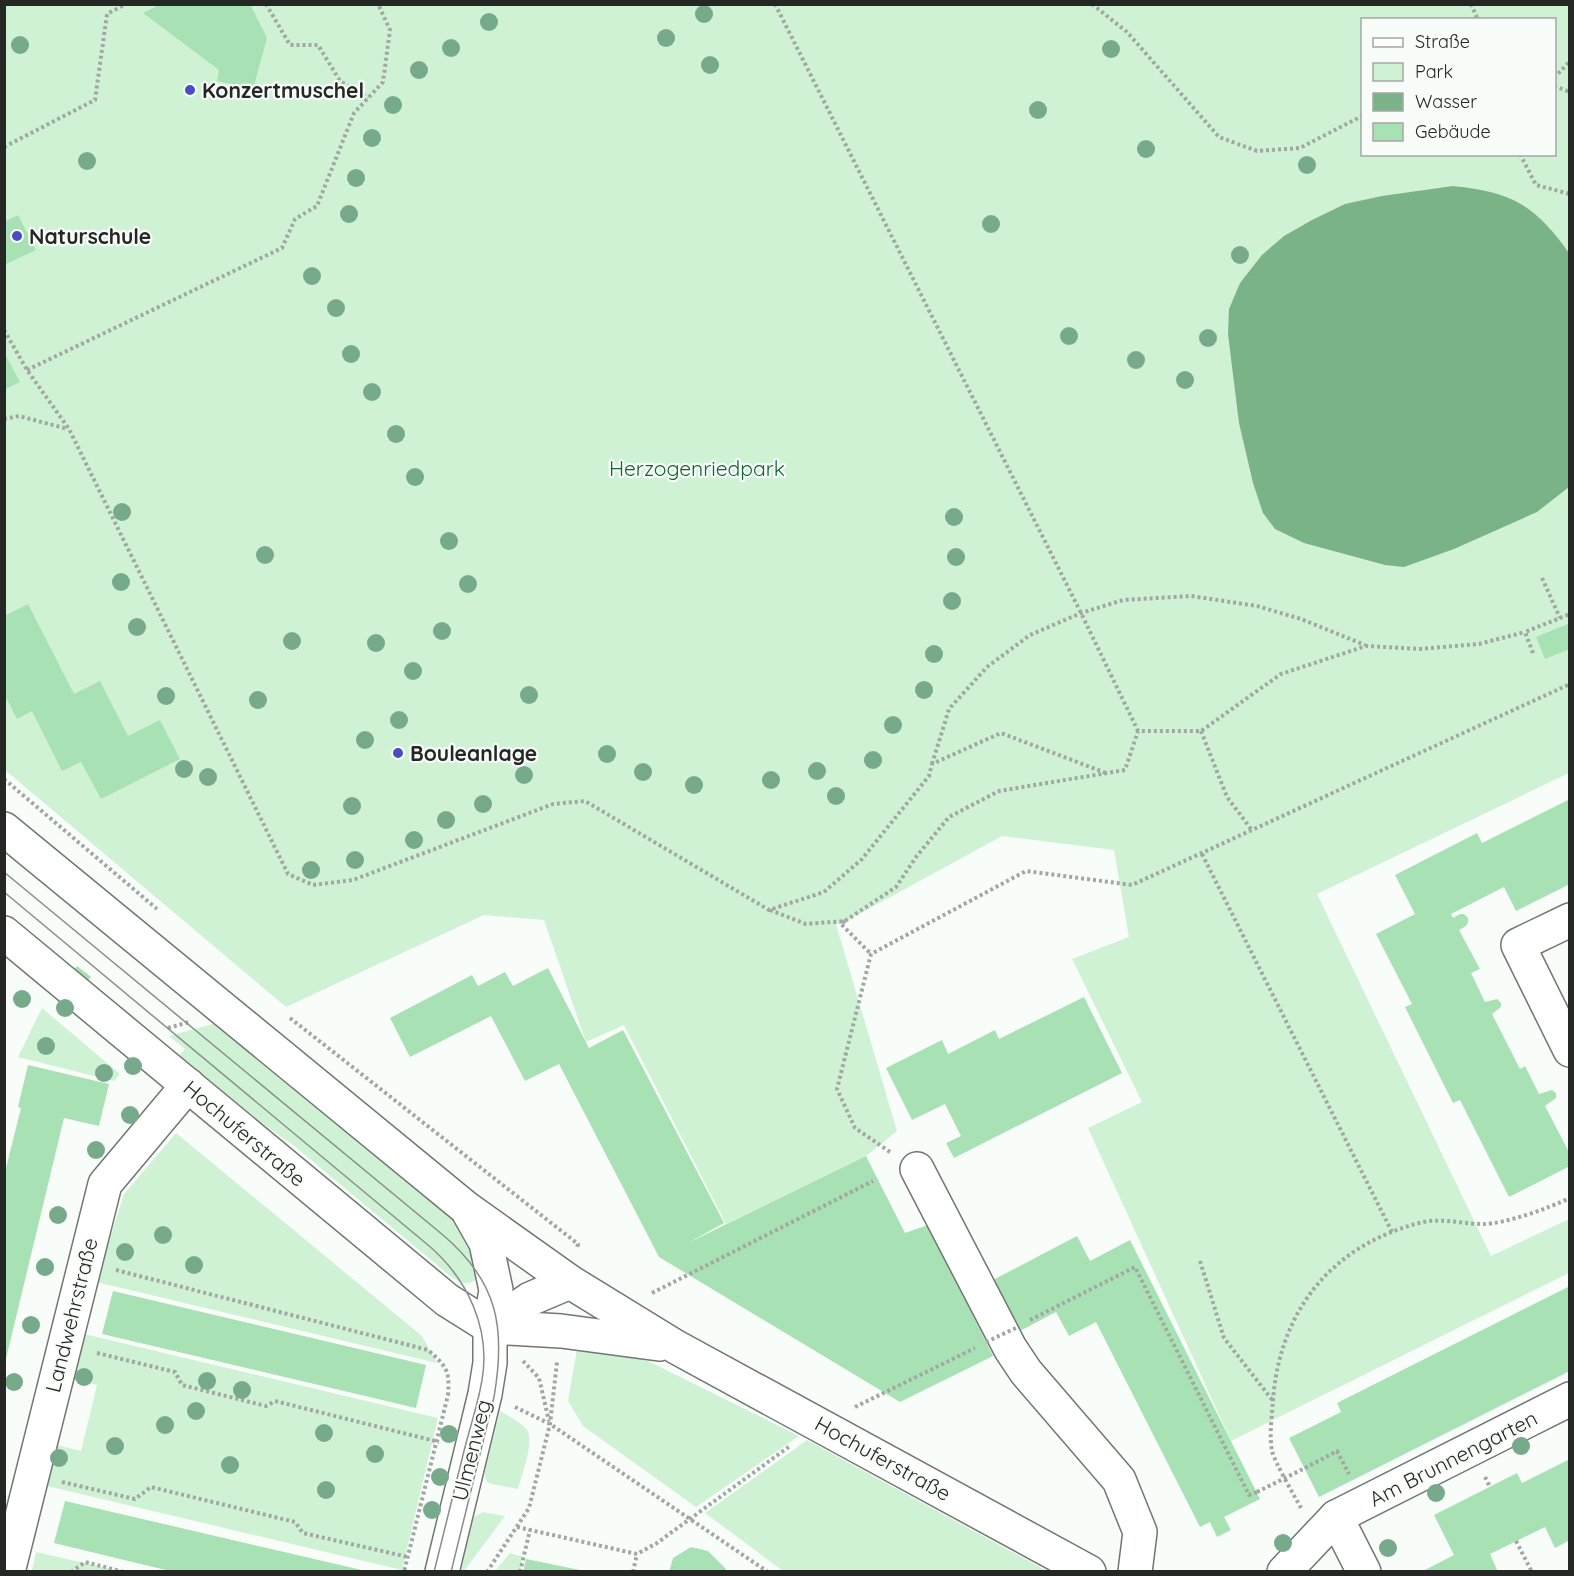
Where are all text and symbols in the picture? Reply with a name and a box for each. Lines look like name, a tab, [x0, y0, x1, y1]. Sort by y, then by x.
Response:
legend	[1361, 18, 1556, 156]
text: Straße	[1415, 30, 1470, 53]
text: Park	[1415, 60, 1453, 83]
place label: Konzertmuschel	[202, 77, 364, 103]
marker: Konzertmuschel	[183, 83, 197, 97]
text: Wasser	[1415, 90, 1477, 113]
text: Gebäude	[1415, 120, 1491, 143]
place label: Naturschule	[29, 223, 151, 249]
marker: Naturschule	[10, 229, 24, 243]
park label: Herzogenriedpark	[609, 455, 785, 481]
place label: Bouleanlage	[410, 740, 537, 766]
marker: Bouleanlage	[391, 746, 405, 760]
street label: Hochuferstraße	[179, 1074, 311, 1192]
street label: Landwehrstraße	[39, 1235, 103, 1395]
street label: Ulmenweg	[446, 1397, 496, 1503]
street label: Am Brunnengarten	[1365, 1404, 1541, 1512]
street label: Hochuferstraße	[810, 1410, 956, 1506]

